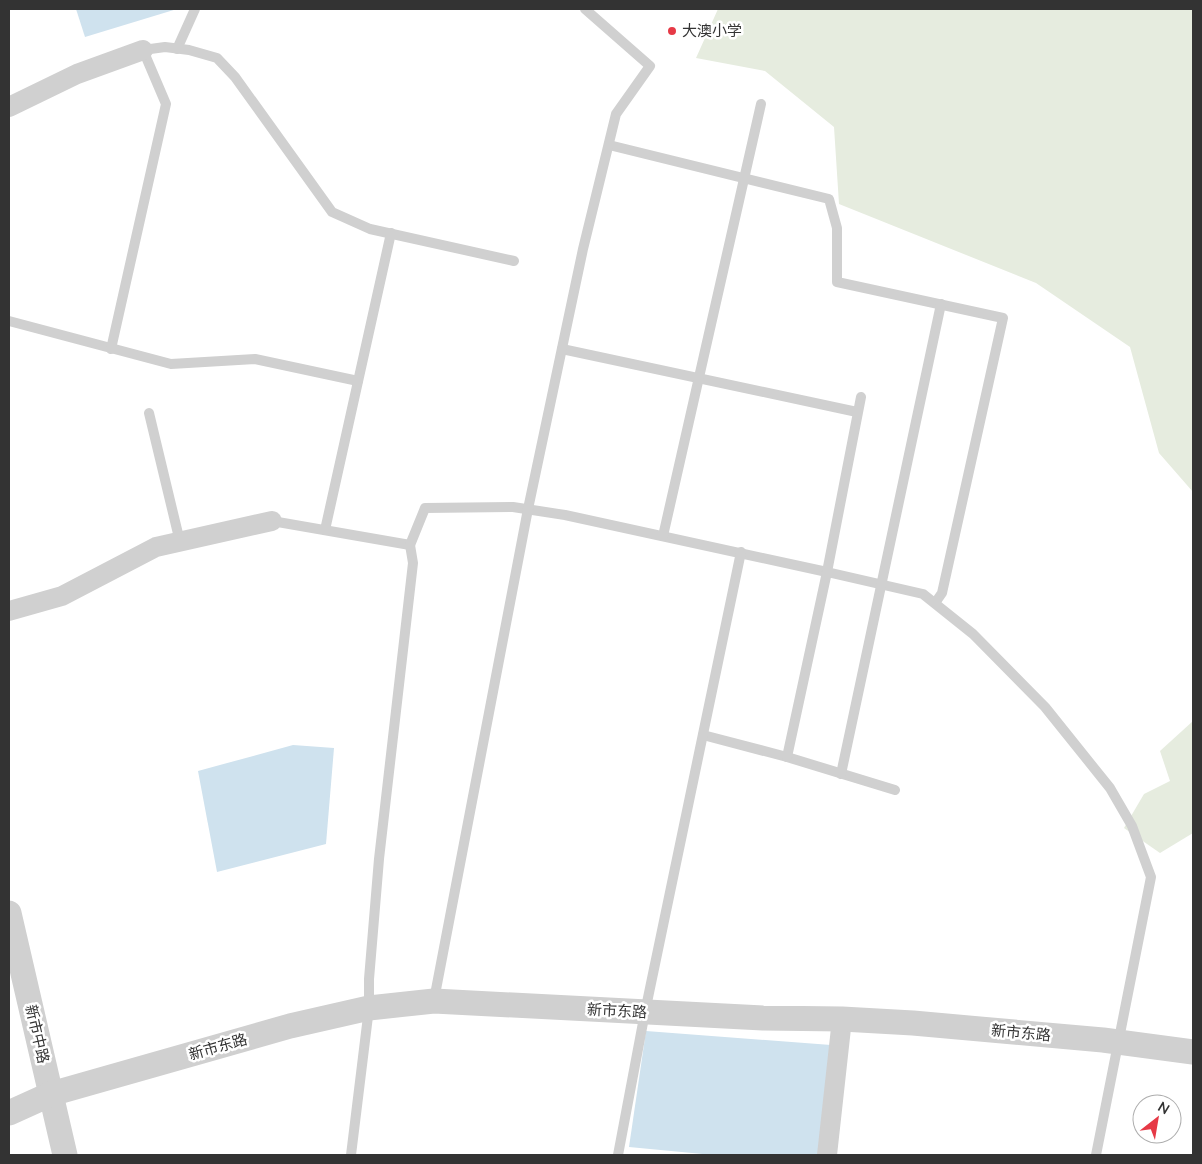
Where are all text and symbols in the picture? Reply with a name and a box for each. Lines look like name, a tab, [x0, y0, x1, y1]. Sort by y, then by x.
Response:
place label: 大澳小学	[682, 21, 742, 41]
marker: 大澳小学	[666, 25, 678, 37]
street label: 新市东路	[587, 999, 647, 1023]
street label: 新市中路	[21, 1003, 53, 1065]
street label: 新市东路	[990, 1020, 1052, 1046]
street label: 新市东路	[186, 1029, 250, 1065]
north arrow	[1132, 1094, 1182, 1144]
text: N	[1154, 1097, 1173, 1119]

